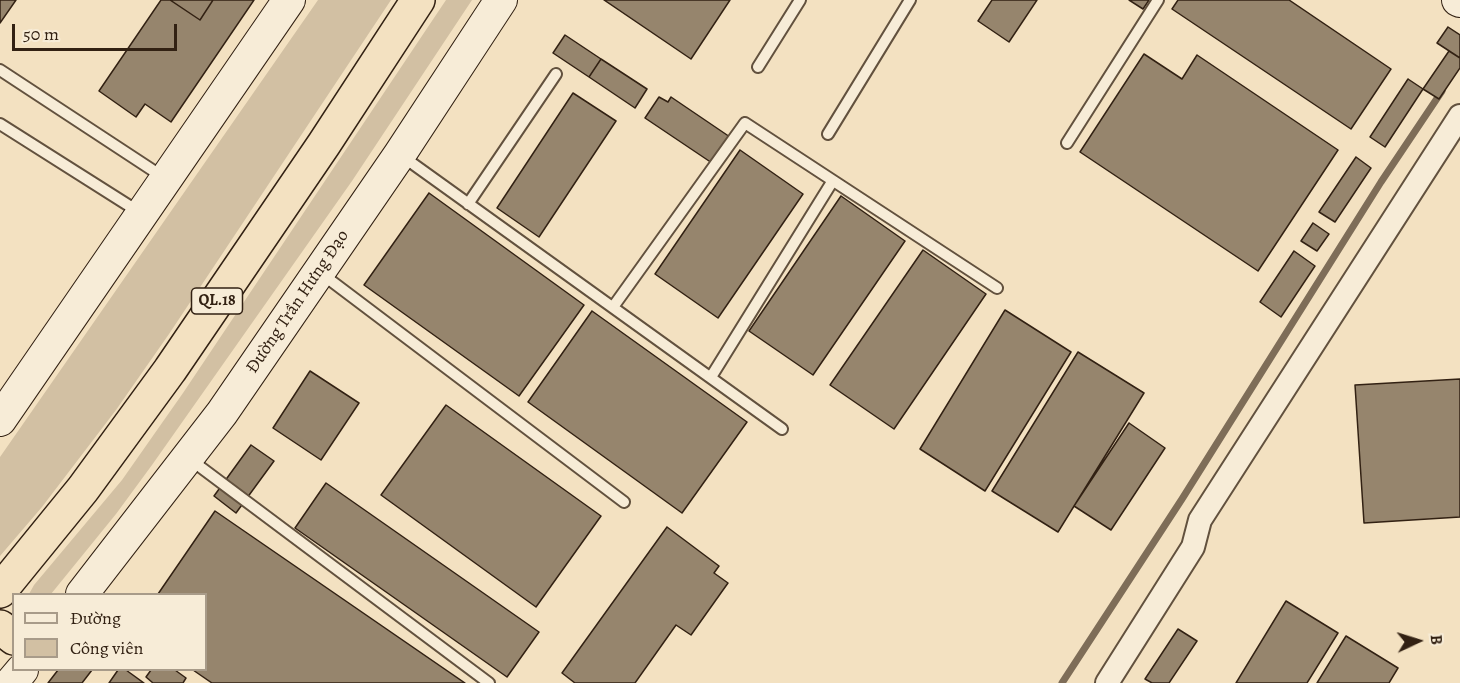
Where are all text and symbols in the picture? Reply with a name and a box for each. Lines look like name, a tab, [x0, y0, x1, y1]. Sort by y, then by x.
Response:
scale bar	[15, 12, 180, 50]
text: 50 m	[23, 22, 59, 46]
street label: Đường Trần Hưng Đạo	[242, 226, 354, 378]
road number: QL.18	[192, 288, 242, 314]
legend	[12, 593, 207, 671]
text: Đường	[70, 606, 121, 630]
north arrow	[1388, 611, 1448, 671]
text: B	[1425, 634, 1447, 646]
text: Công viên	[70, 636, 143, 660]

